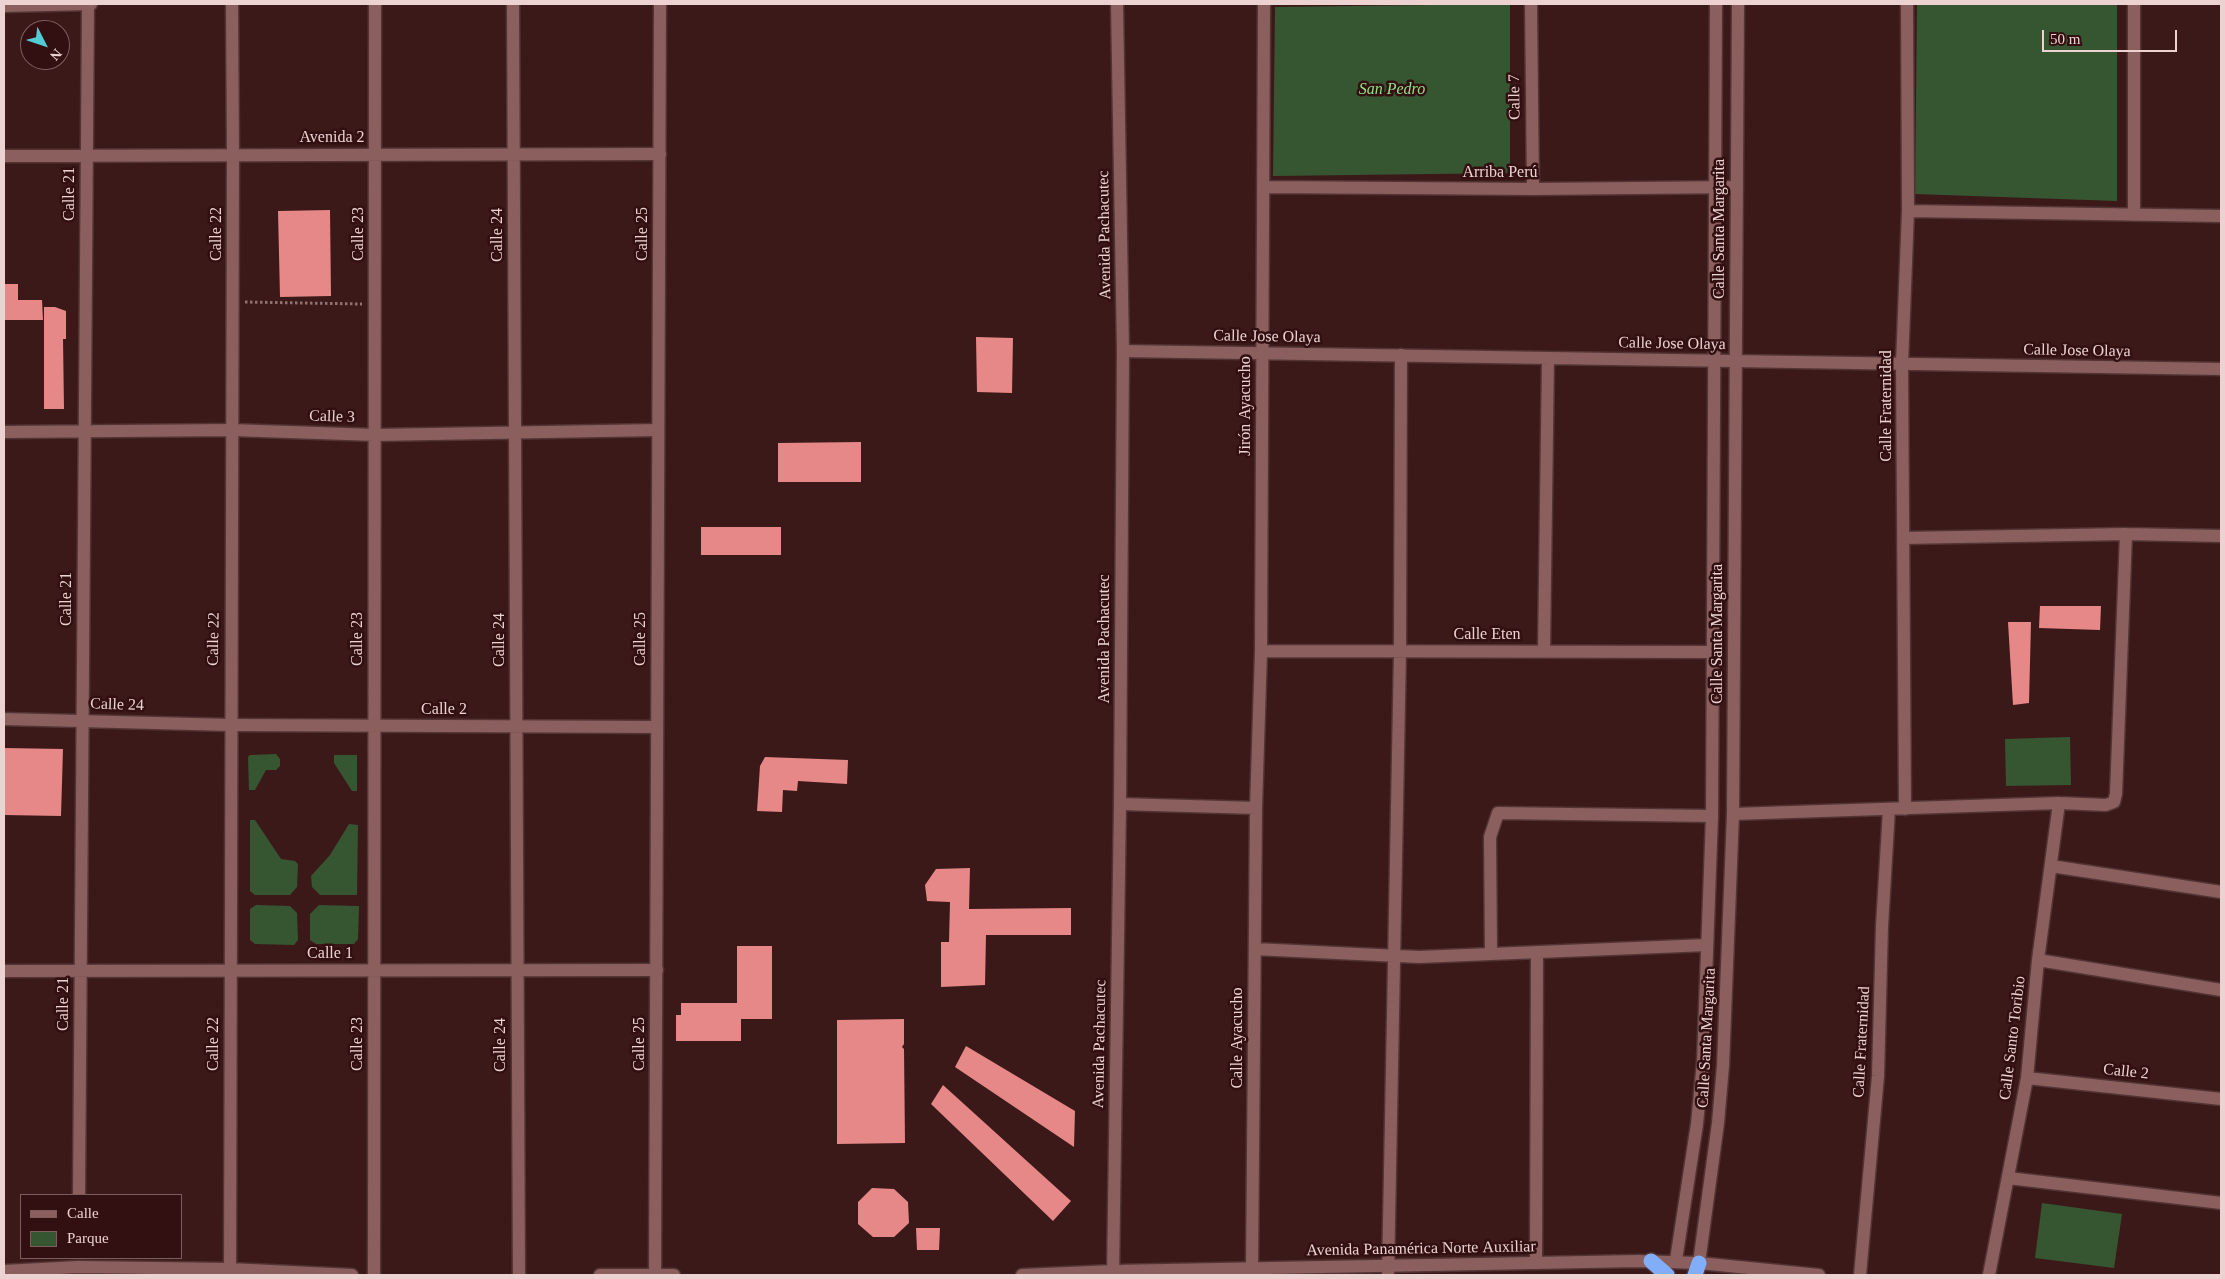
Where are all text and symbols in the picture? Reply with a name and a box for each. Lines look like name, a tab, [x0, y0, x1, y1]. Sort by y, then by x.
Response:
north arrow	[20, 20, 70, 70]
scale bar	[2045, 20, 2180, 52]
text: 50 m	[2050, 31, 2080, 47]
text: N	[47, 46, 65, 63]
street label: Calle 7	[1505, 74, 1525, 120]
park label: San Pedro	[1359, 80, 1425, 100]
street label: Avenida 2	[299, 128, 365, 148]
street label: Calle Santa Margarita	[1710, 159, 1730, 299]
street label: Arriba Perú	[1462, 163, 1538, 183]
street label: Calle 21	[60, 167, 80, 221]
street label: Avenida Pachacutec	[1094, 170, 1116, 300]
street label: Calle 22	[207, 207, 227, 261]
street label: Calle 23	[349, 207, 369, 261]
street label: Calle 25	[633, 207, 653, 261]
street label: Calle 24	[488, 208, 508, 262]
street label: Calle Jose Olaya	[1213, 326, 1321, 348]
street label: Calle Jose Olaya	[1618, 333, 1726, 355]
street label: Calle Jose Olaya	[2023, 340, 2131, 362]
street label: Calle Fraternidad	[1877, 350, 1897, 462]
street label: Jirón Ayacucho	[1236, 356, 1256, 456]
street label: Calle 3	[309, 407, 355, 427]
street label: Calle Santa Margarita	[1708, 564, 1728, 704]
street label: Calle 21	[57, 572, 77, 626]
street label: Avenida Pachacutec	[1095, 575, 1115, 703]
street label: Calle 22	[204, 612, 224, 666]
street label: Calle 23	[348, 612, 368, 666]
street label: Calle 25	[631, 612, 651, 666]
street label: Calle 24	[490, 613, 510, 667]
street label: Calle Eten	[1453, 625, 1521, 645]
street label: Calle 24	[90, 694, 144, 716]
street label: Calle 2	[421, 700, 467, 720]
street label: Calle 1	[307, 944, 353, 964]
street label: Calle Santa Margarita	[1694, 968, 1720, 1108]
street label: Calle Santo Toribio	[1996, 975, 2030, 1101]
street label: Calle 21	[54, 977, 74, 1031]
street label: Avenida Pachacutec	[1089, 979, 1111, 1109]
street label: Calle Fraternidad	[1849, 986, 1875, 1098]
street label: Calle Ayacucho	[1228, 987, 1248, 1089]
street label: Calle 22	[204, 1017, 224, 1071]
street label: Calle 23	[348, 1017, 368, 1071]
street label: Calle 25	[630, 1017, 650, 1071]
street label: Calle 24	[491, 1018, 511, 1072]
street label: Calle 2	[2102, 1060, 2150, 1084]
legend	[20, 1194, 182, 1259]
text: Calle	[67, 1205, 99, 1221]
text: Parque	[67, 1230, 109, 1246]
street label: Avenida Panamérica Norte Auxiliar	[1306, 1237, 1536, 1261]

